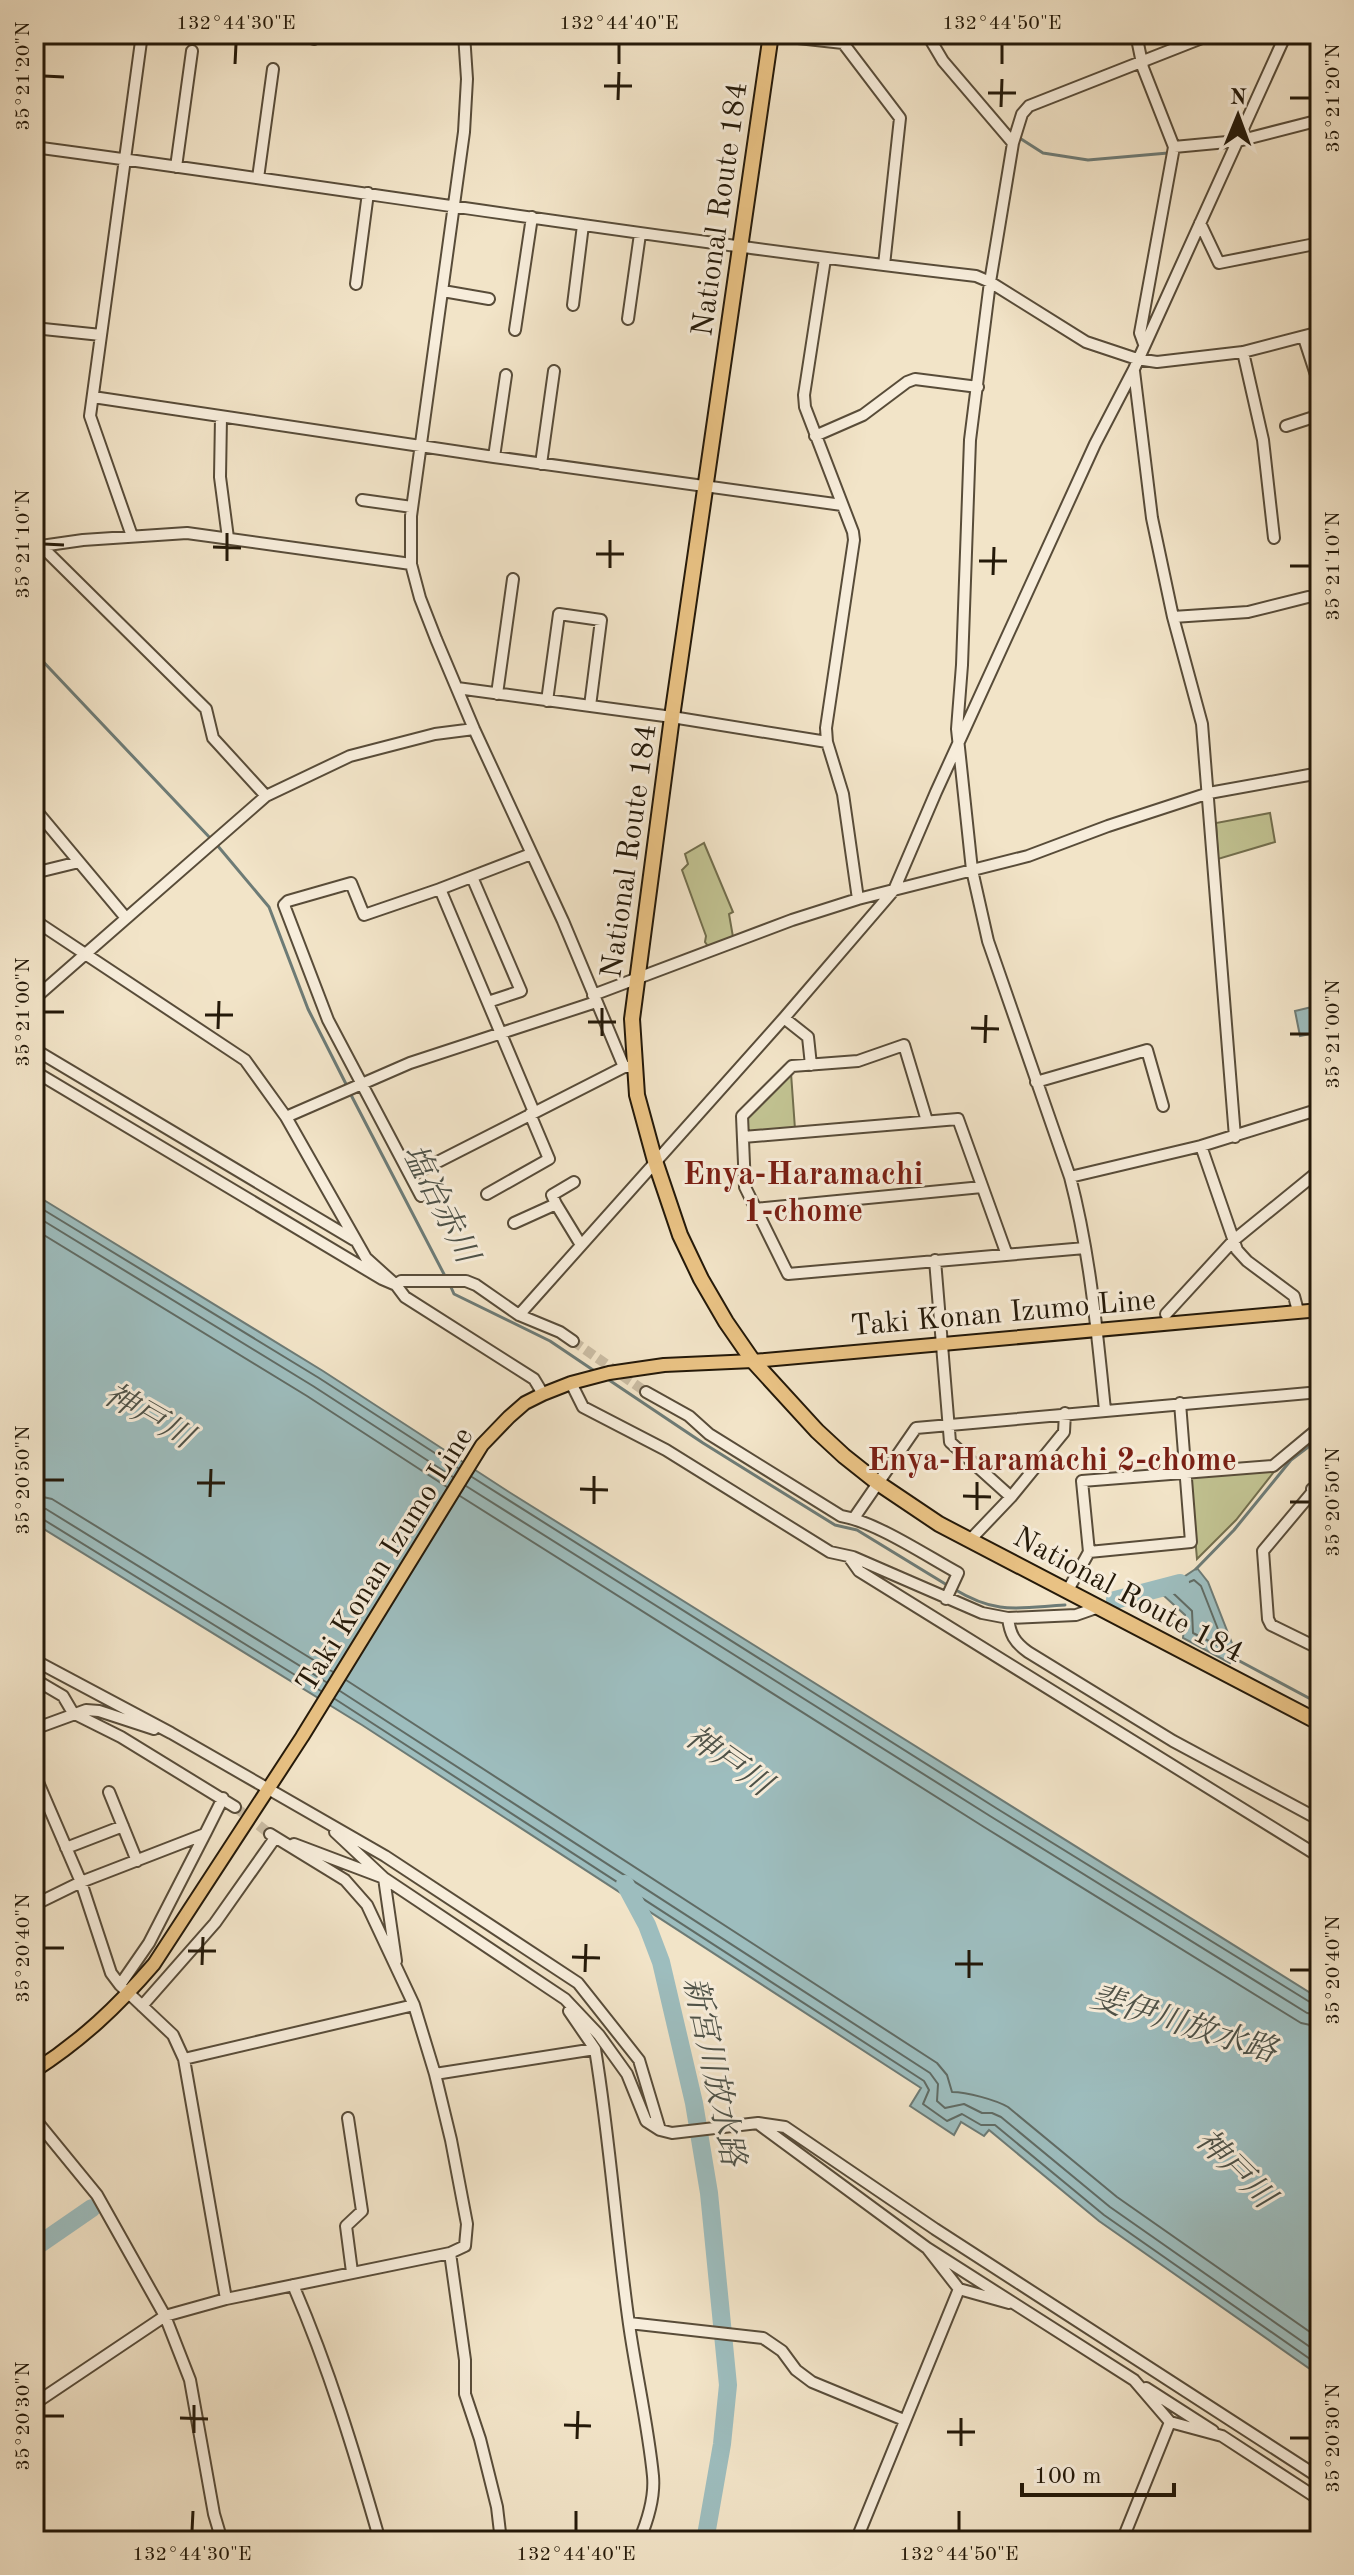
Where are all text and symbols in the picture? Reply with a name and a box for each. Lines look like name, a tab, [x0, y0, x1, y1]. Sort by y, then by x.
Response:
text: 132°44'30"E	[176, 14, 296, 34]
text: 132°44'40"E	[559, 14, 679, 34]
text: 132°44'50"E	[942, 14, 1062, 34]
text: 35°21'20"N	[14, 21, 34, 131]
text: 35°21'20"N	[1324, 43, 1344, 153]
north arrow	[1198, 76, 1278, 156]
street label: National Route 184	[688, 80, 754, 338]
text: N	[1230, 87, 1247, 109]
text: 35°21'10"N	[14, 489, 34, 599]
text: 35°21'10"N	[1324, 511, 1344, 621]
street label: National Route 184	[597, 722, 663, 980]
text: 35°21'00"N	[14, 957, 34, 1067]
text: 35°21'00"N	[1324, 979, 1344, 1089]
water label: 塩冶赤川	[395, 1139, 486, 1271]
district label: Enya-Haramachi 1-chome	[683, 1160, 923, 1229]
street label: Taki Konan Izumo Line	[849, 1286, 1157, 1342]
water label: 神戸川	[98, 1377, 201, 1457]
street label: Taki Konan Izumo Line	[292, 1422, 480, 1698]
text: 35°20'50"N	[14, 1425, 34, 1535]
district label: Enya-Haramachi 2-chome	[867, 1446, 1237, 1478]
text: 35°20'50"N	[1324, 1447, 1344, 1557]
street label: National Route 184	[1008, 1522, 1248, 1669]
water label: 神戸川	[679, 1719, 780, 1805]
text: 35°20'40"N	[14, 1893, 34, 2003]
text: 35°20'40"N	[1324, 1915, 1344, 2025]
water label: 新宮川放水路	[676, 1974, 751, 2171]
water label: 斐伊川放水路	[1087, 1980, 1282, 2070]
water label: 神戸川	[1189, 2123, 1283, 2217]
text: 35°20'30"N	[14, 2361, 34, 2471]
text: 35°20'30"N	[1324, 2383, 1344, 2493]
scale bar	[1022, 2447, 1174, 2497]
text: 100 m	[1034, 2465, 1102, 2489]
text: 132°44'30"E	[132, 2545, 252, 2565]
text: 132°44'40"E	[516, 2545, 636, 2565]
text: 132°44'50"E	[899, 2545, 1019, 2565]

